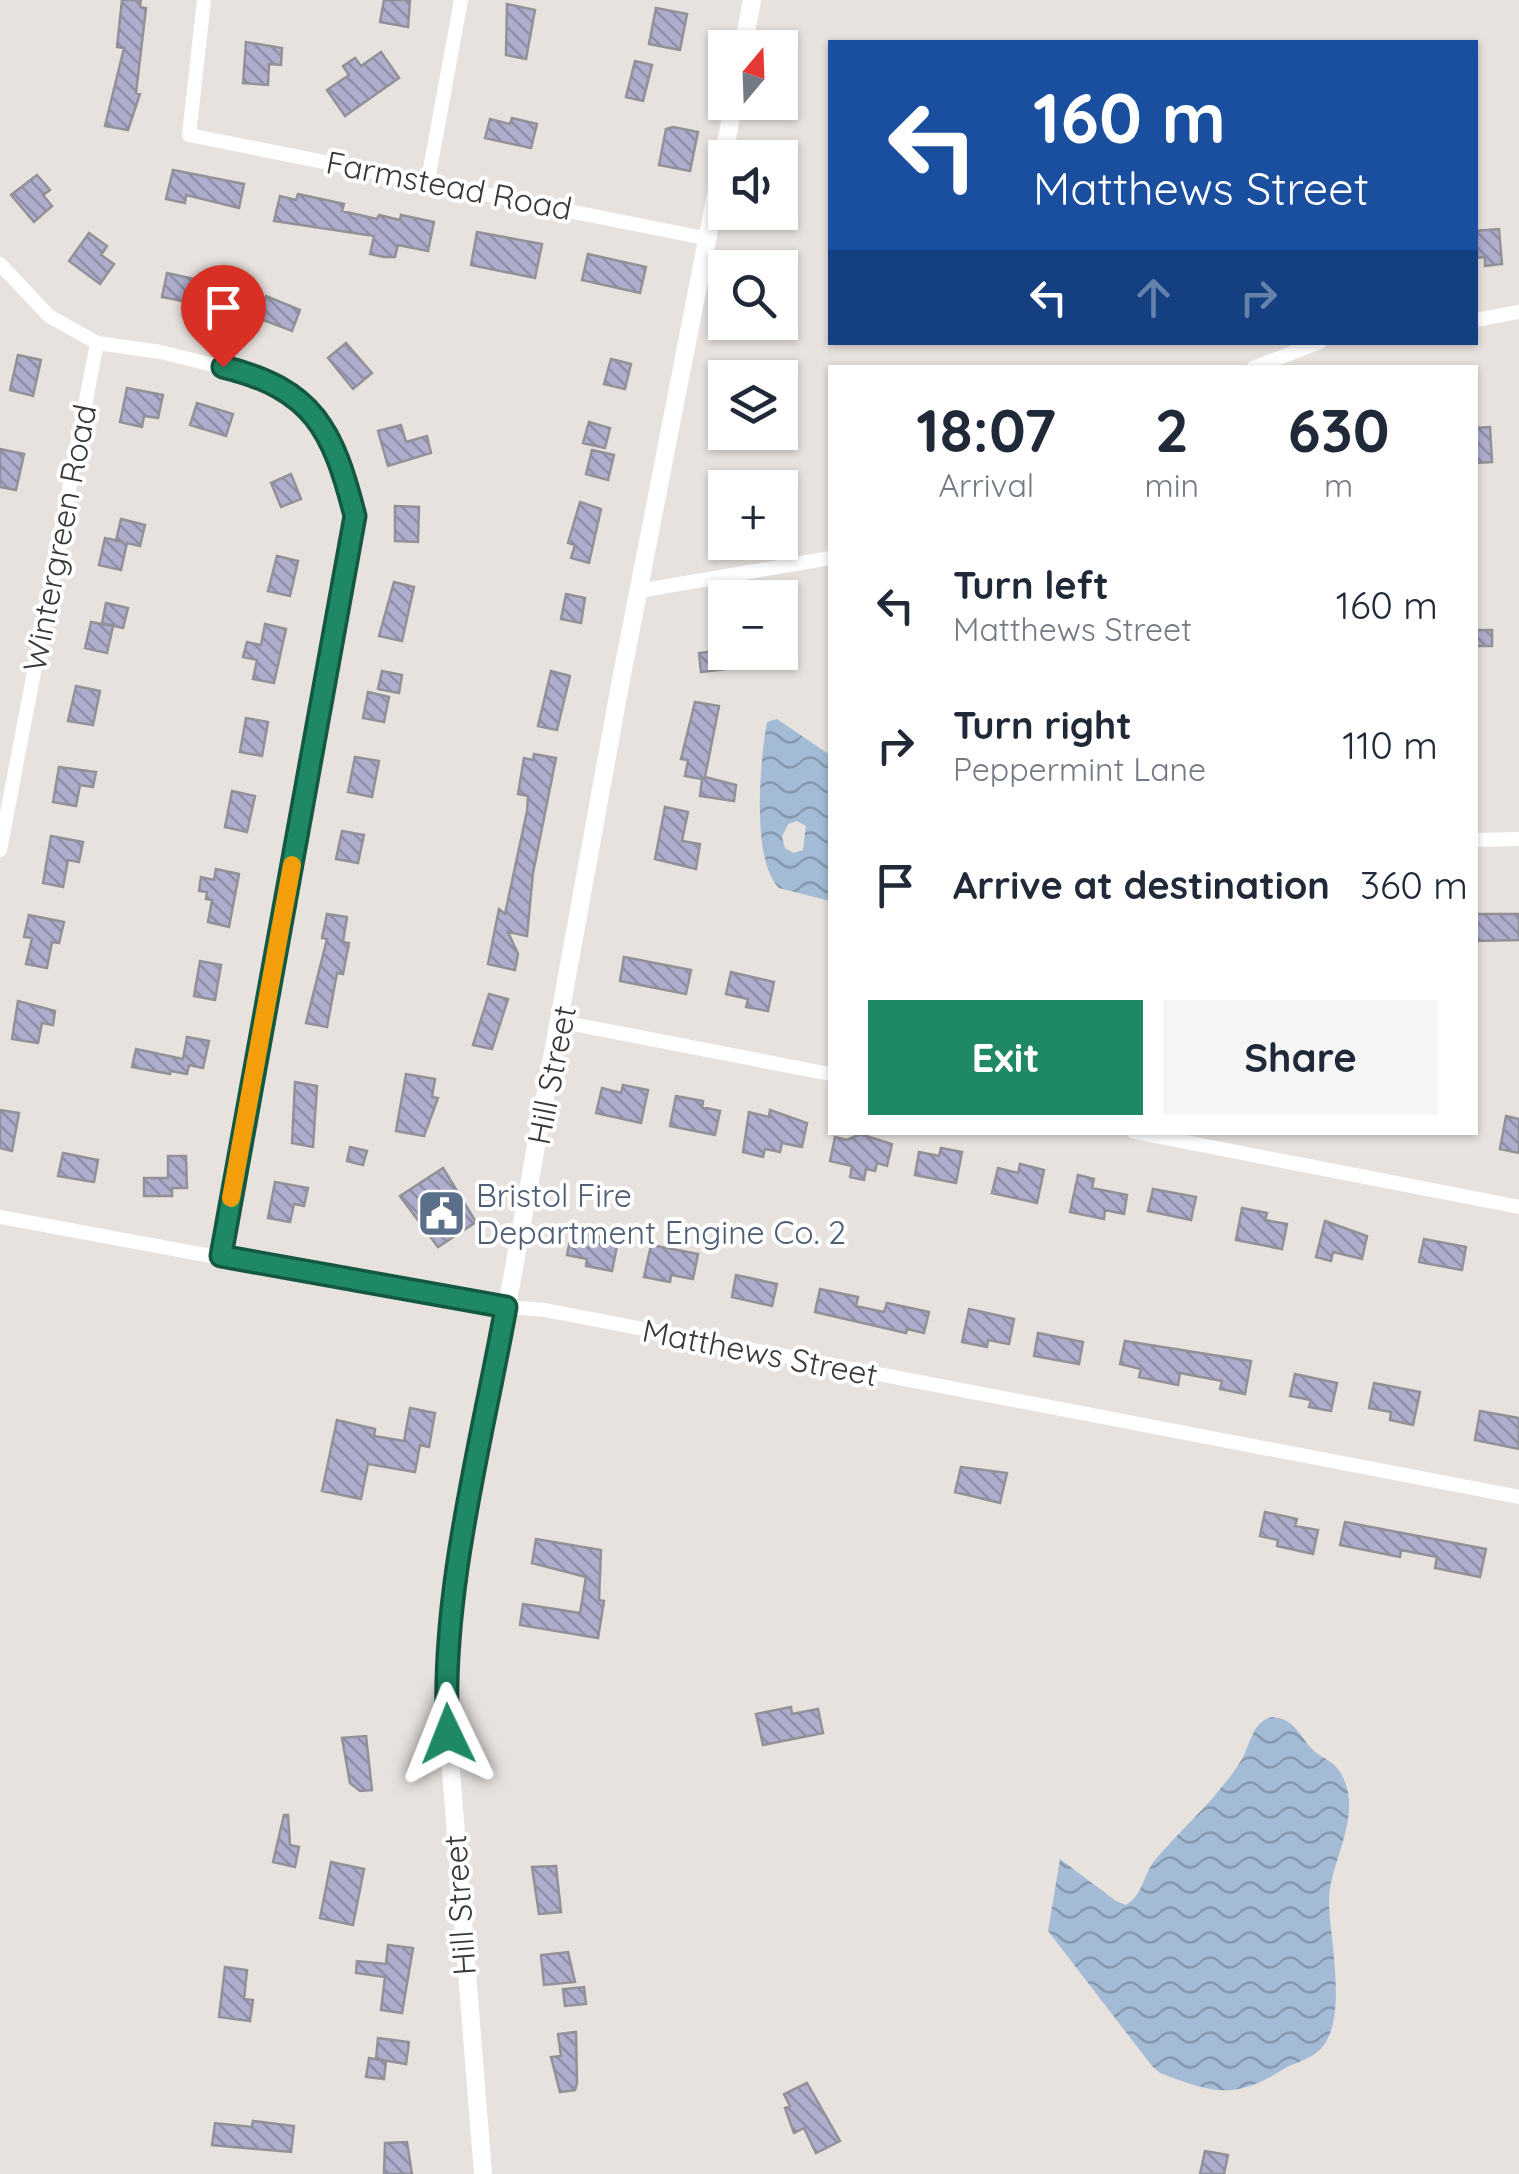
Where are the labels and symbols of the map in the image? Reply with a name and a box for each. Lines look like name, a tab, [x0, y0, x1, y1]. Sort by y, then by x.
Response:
north arrow	[708, 30, 798, 120]
street label: Farmstead Road	[323, 142, 575, 228]
pin	[181, 265, 266, 368]
street label: Wintergreen Road	[14, 401, 105, 675]
street label: Hill Street	[518, 1002, 584, 1148]
place label: Bristol Fire Department Engine Co. 2	[476, 1175, 846, 1252]
public building icon: Bristol Fire Department Engine Co. 2	[415, 1188, 467, 1240]
street label: Matthews Street	[639, 1310, 881, 1394]
position arrow	[396, 1682, 500, 1786]
street label: Hill Street	[434, 1833, 484, 1977]

